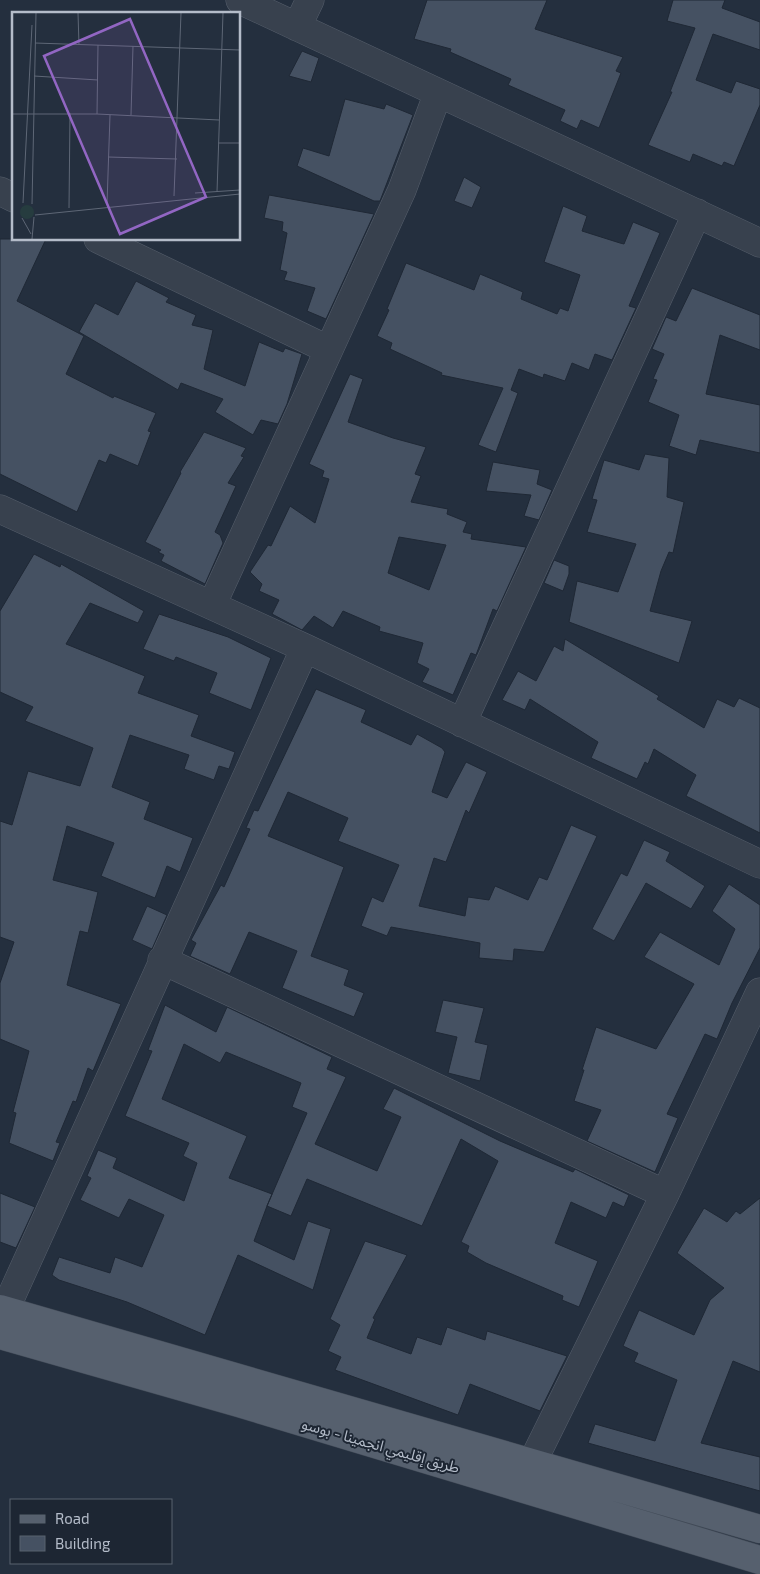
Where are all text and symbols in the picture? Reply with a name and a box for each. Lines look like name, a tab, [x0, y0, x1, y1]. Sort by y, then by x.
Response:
inset map	[12, 12, 240, 240]
street label: طريق إقليمي انجمينا - بوسو	[299, 1414, 462, 1480]
legend	[10, 1499, 172, 1564]
text: Road	[55, 1509, 90, 1527]
text: Building	[55, 1534, 111, 1552]

